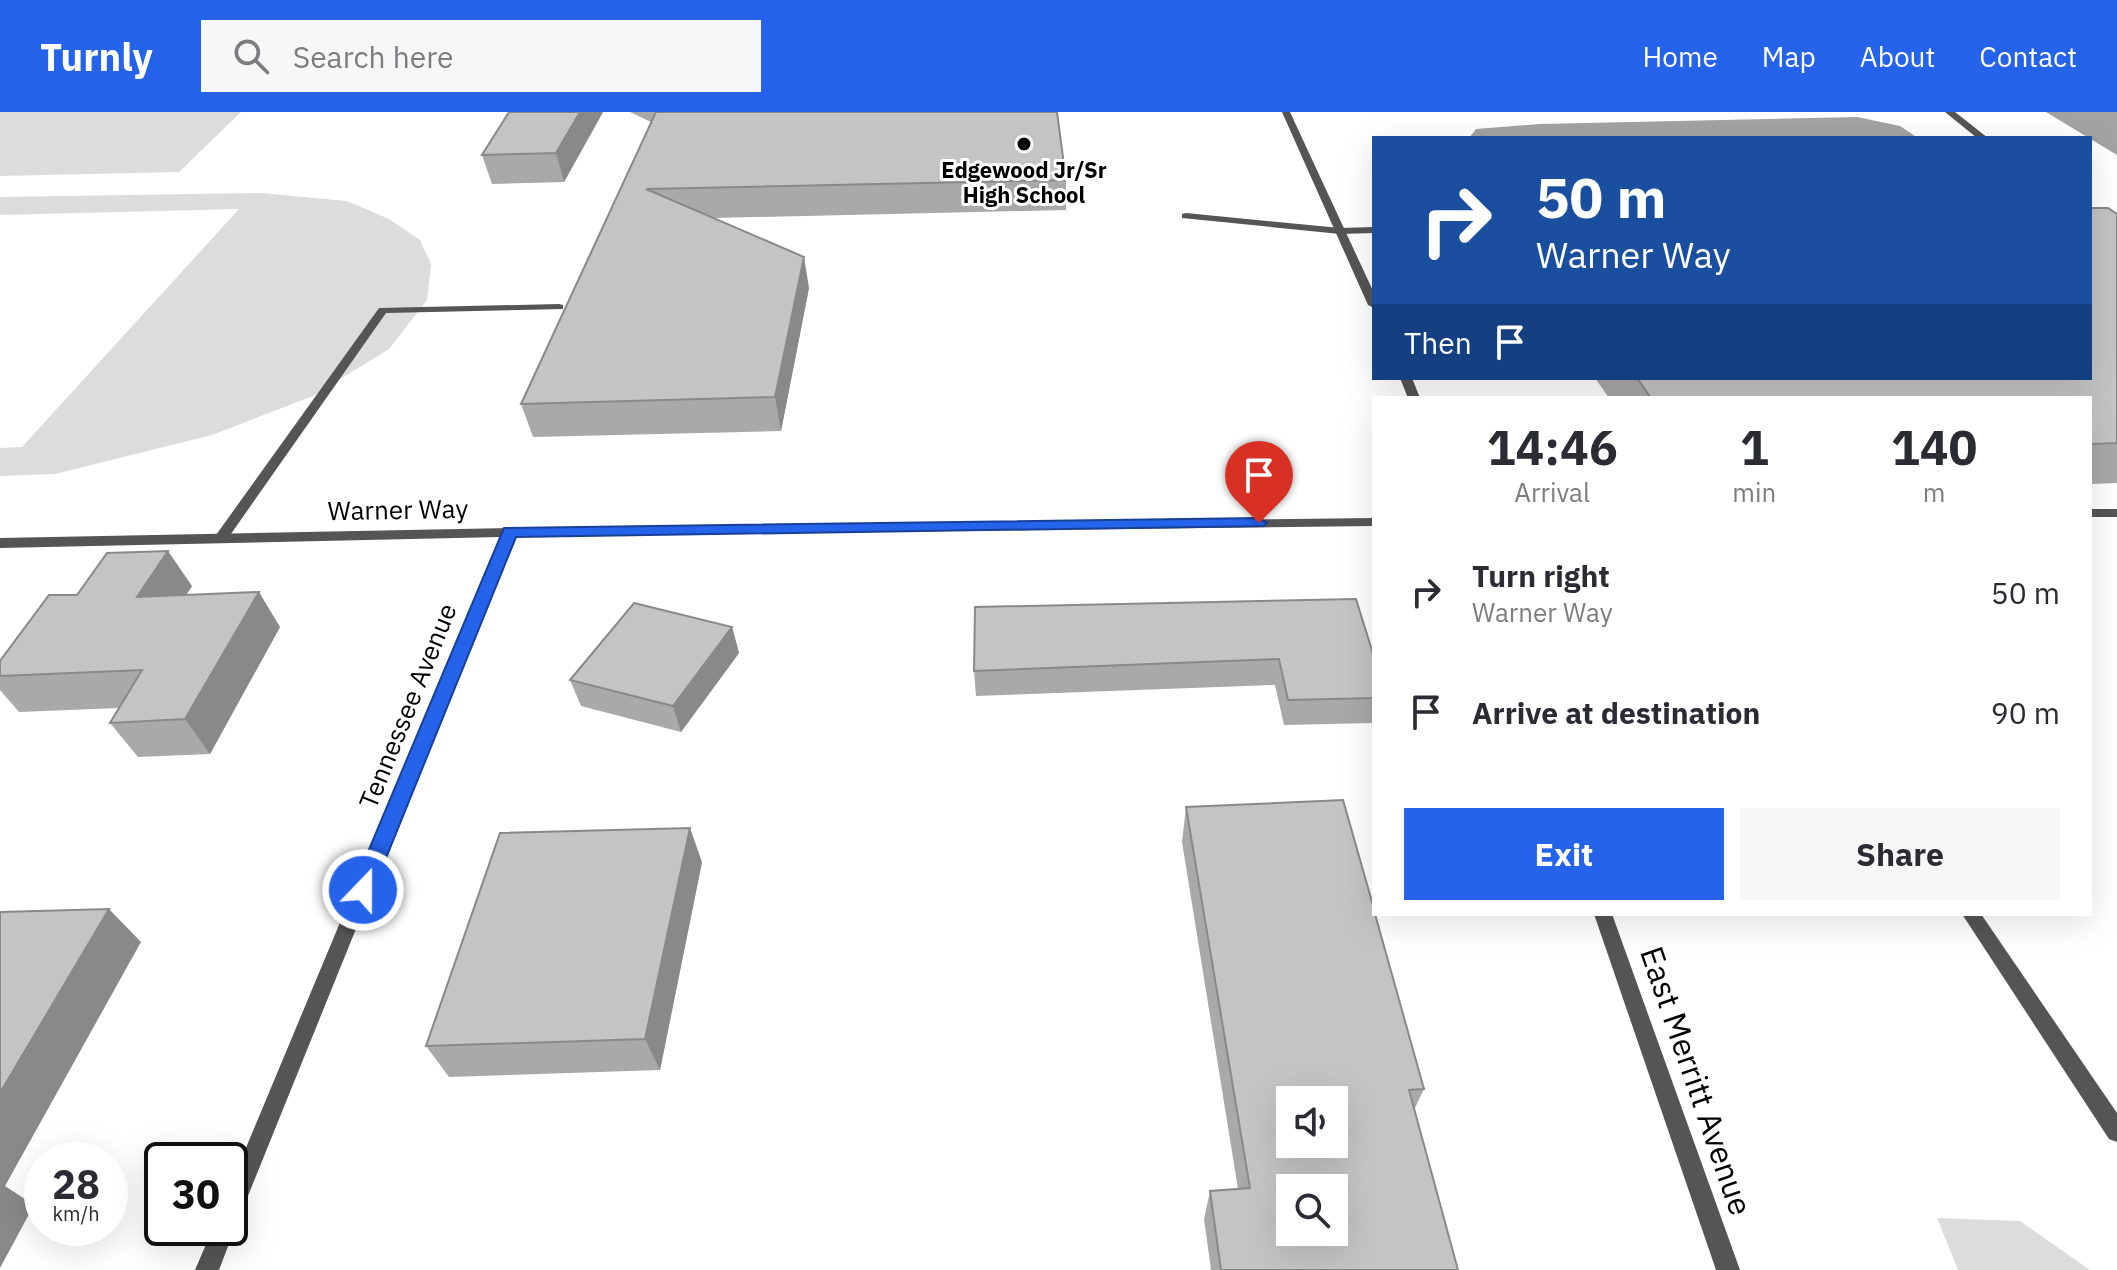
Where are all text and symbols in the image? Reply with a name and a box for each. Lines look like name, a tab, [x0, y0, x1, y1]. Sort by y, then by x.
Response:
search box	[201, 20, 761, 92]
text: Turnly	[40, 32, 153, 81]
icon: search	[229, 34, 273, 78]
text: Search here	[293, 37, 454, 76]
text: Home	[1642, 38, 1718, 75]
text: Map	[1762, 38, 1816, 75]
text: About	[1860, 38, 1935, 75]
text: Contact	[1979, 38, 2077, 75]
marker: Edgewood Jr/Sr High School	[1015, 135, 1033, 153]
place label: Edgewood Jr/Sr High School	[941, 155, 1107, 209]
text: 50 m	[1536, 161, 1666, 233]
icon: right	[1404, 168, 1508, 272]
text: Warner Way	[1536, 231, 1731, 278]
icon: arrive	[1488, 320, 1532, 364]
text: Then	[1404, 323, 1472, 362]
text: 14:46	[1487, 416, 1618, 478]
text: 1	[1740, 416, 1769, 478]
text: 140	[1891, 416, 1977, 478]
pin	[1225, 441, 1293, 523]
icon: arrive	[1237, 453, 1281, 497]
text: Arrival	[1514, 475, 1590, 509]
text: min	[1732, 475, 1776, 509]
text: m	[1923, 475, 1945, 509]
street label: Warner Way	[327, 491, 469, 527]
text: Turn right	[1472, 556, 1610, 595]
icon: right	[1404, 570, 1448, 614]
text: 50 m	[1991, 573, 2060, 612]
text: Warner Way	[1472, 595, 1613, 629]
street label: Tennessee Avenue	[350, 598, 464, 813]
icon: arrive	[1404, 690, 1448, 734]
text: Arrive at destination	[1472, 693, 1760, 732]
text: 90 m	[1991, 693, 2060, 732]
button: Exit	[1404, 808, 1724, 900]
button: Share	[1740, 808, 2060, 900]
position arrow	[321, 848, 405, 932]
street label: East Merritt Avenue	[1631, 941, 1763, 1221]
map controls	[1276, 1086, 1348, 1246]
button: sound	[1276, 1086, 1348, 1158]
speed limit sign: 30	[144, 1142, 248, 1246]
text: 28	[52, 1158, 100, 1210]
button: search	[1276, 1174, 1348, 1246]
text: km/h	[52, 1200, 100, 1227]

